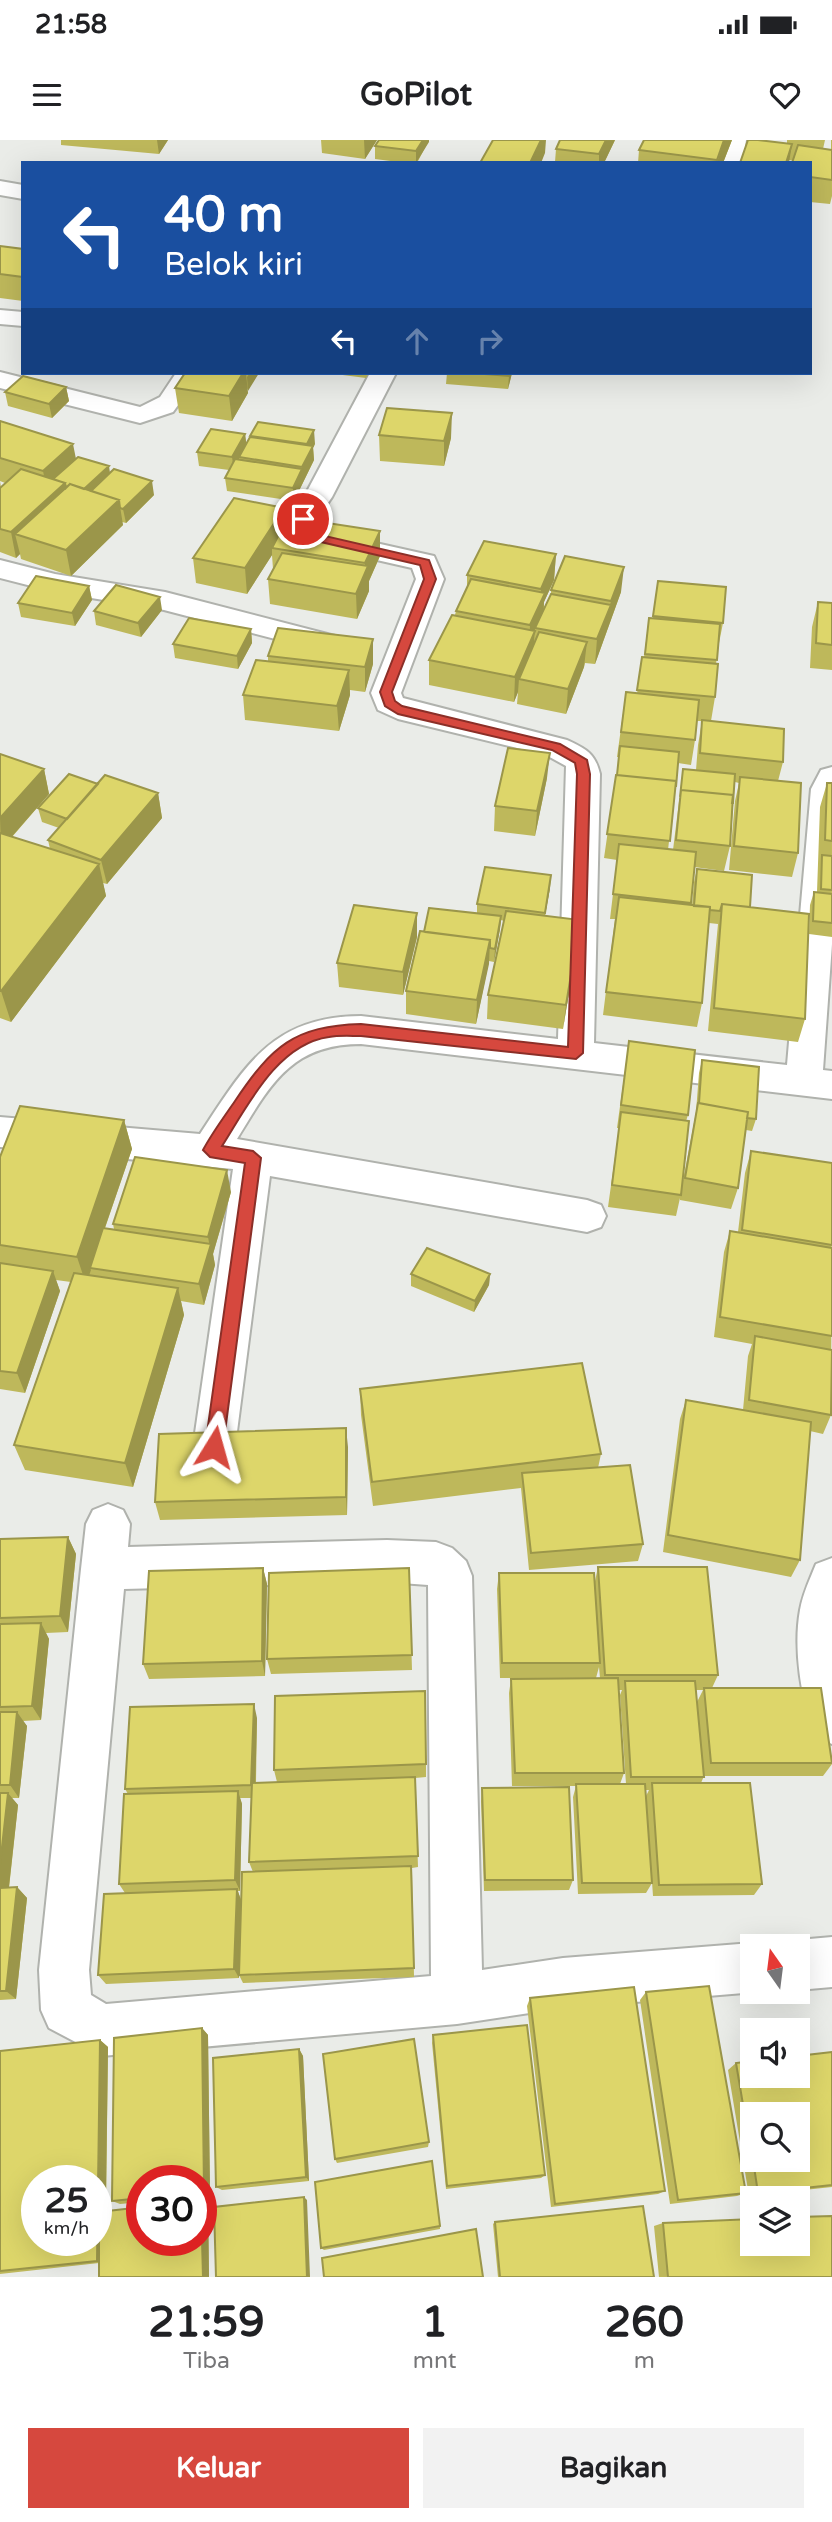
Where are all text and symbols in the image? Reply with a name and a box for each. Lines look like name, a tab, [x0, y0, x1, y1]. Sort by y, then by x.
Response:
text: 21:58	[35, 9, 107, 40]
icon: menu	[28, 76, 66, 114]
text: GoPilot	[360, 76, 472, 114]
icon: heart	[766, 76, 804, 114]
text: 40 m	[164, 186, 283, 245]
icon: left	[49, 189, 140, 280]
text: Belok kiri	[164, 246, 303, 284]
icon: left	[325, 322, 363, 360]
icon: ahead	[398, 322, 436, 360]
icon: right	[471, 322, 509, 360]
pin	[273, 489, 333, 549]
icon: arrive	[284, 500, 322, 538]
position arrow	[177, 1410, 251, 1484]
north arrow	[740, 1934, 810, 2004]
map controls	[740, 1934, 810, 2256]
button: sound	[740, 2018, 810, 2088]
button: search	[740, 2102, 810, 2172]
speed limit sign: 30	[126, 2165, 217, 2256]
text: 25	[45, 2180, 88, 2222]
button: layers	[740, 2186, 810, 2256]
text: km/h	[44, 2217, 89, 2239]
text: 21:59	[148, 2297, 265, 2348]
text: 1	[421, 2297, 448, 2348]
text: 260	[605, 2297, 684, 2348]
text: Tiba	[183, 2347, 230, 2375]
text: mnt	[413, 2347, 456, 2375]
text: m	[634, 2347, 655, 2375]
button: Keluar	[28, 2428, 409, 2508]
button: Bagikan	[423, 2428, 804, 2508]

